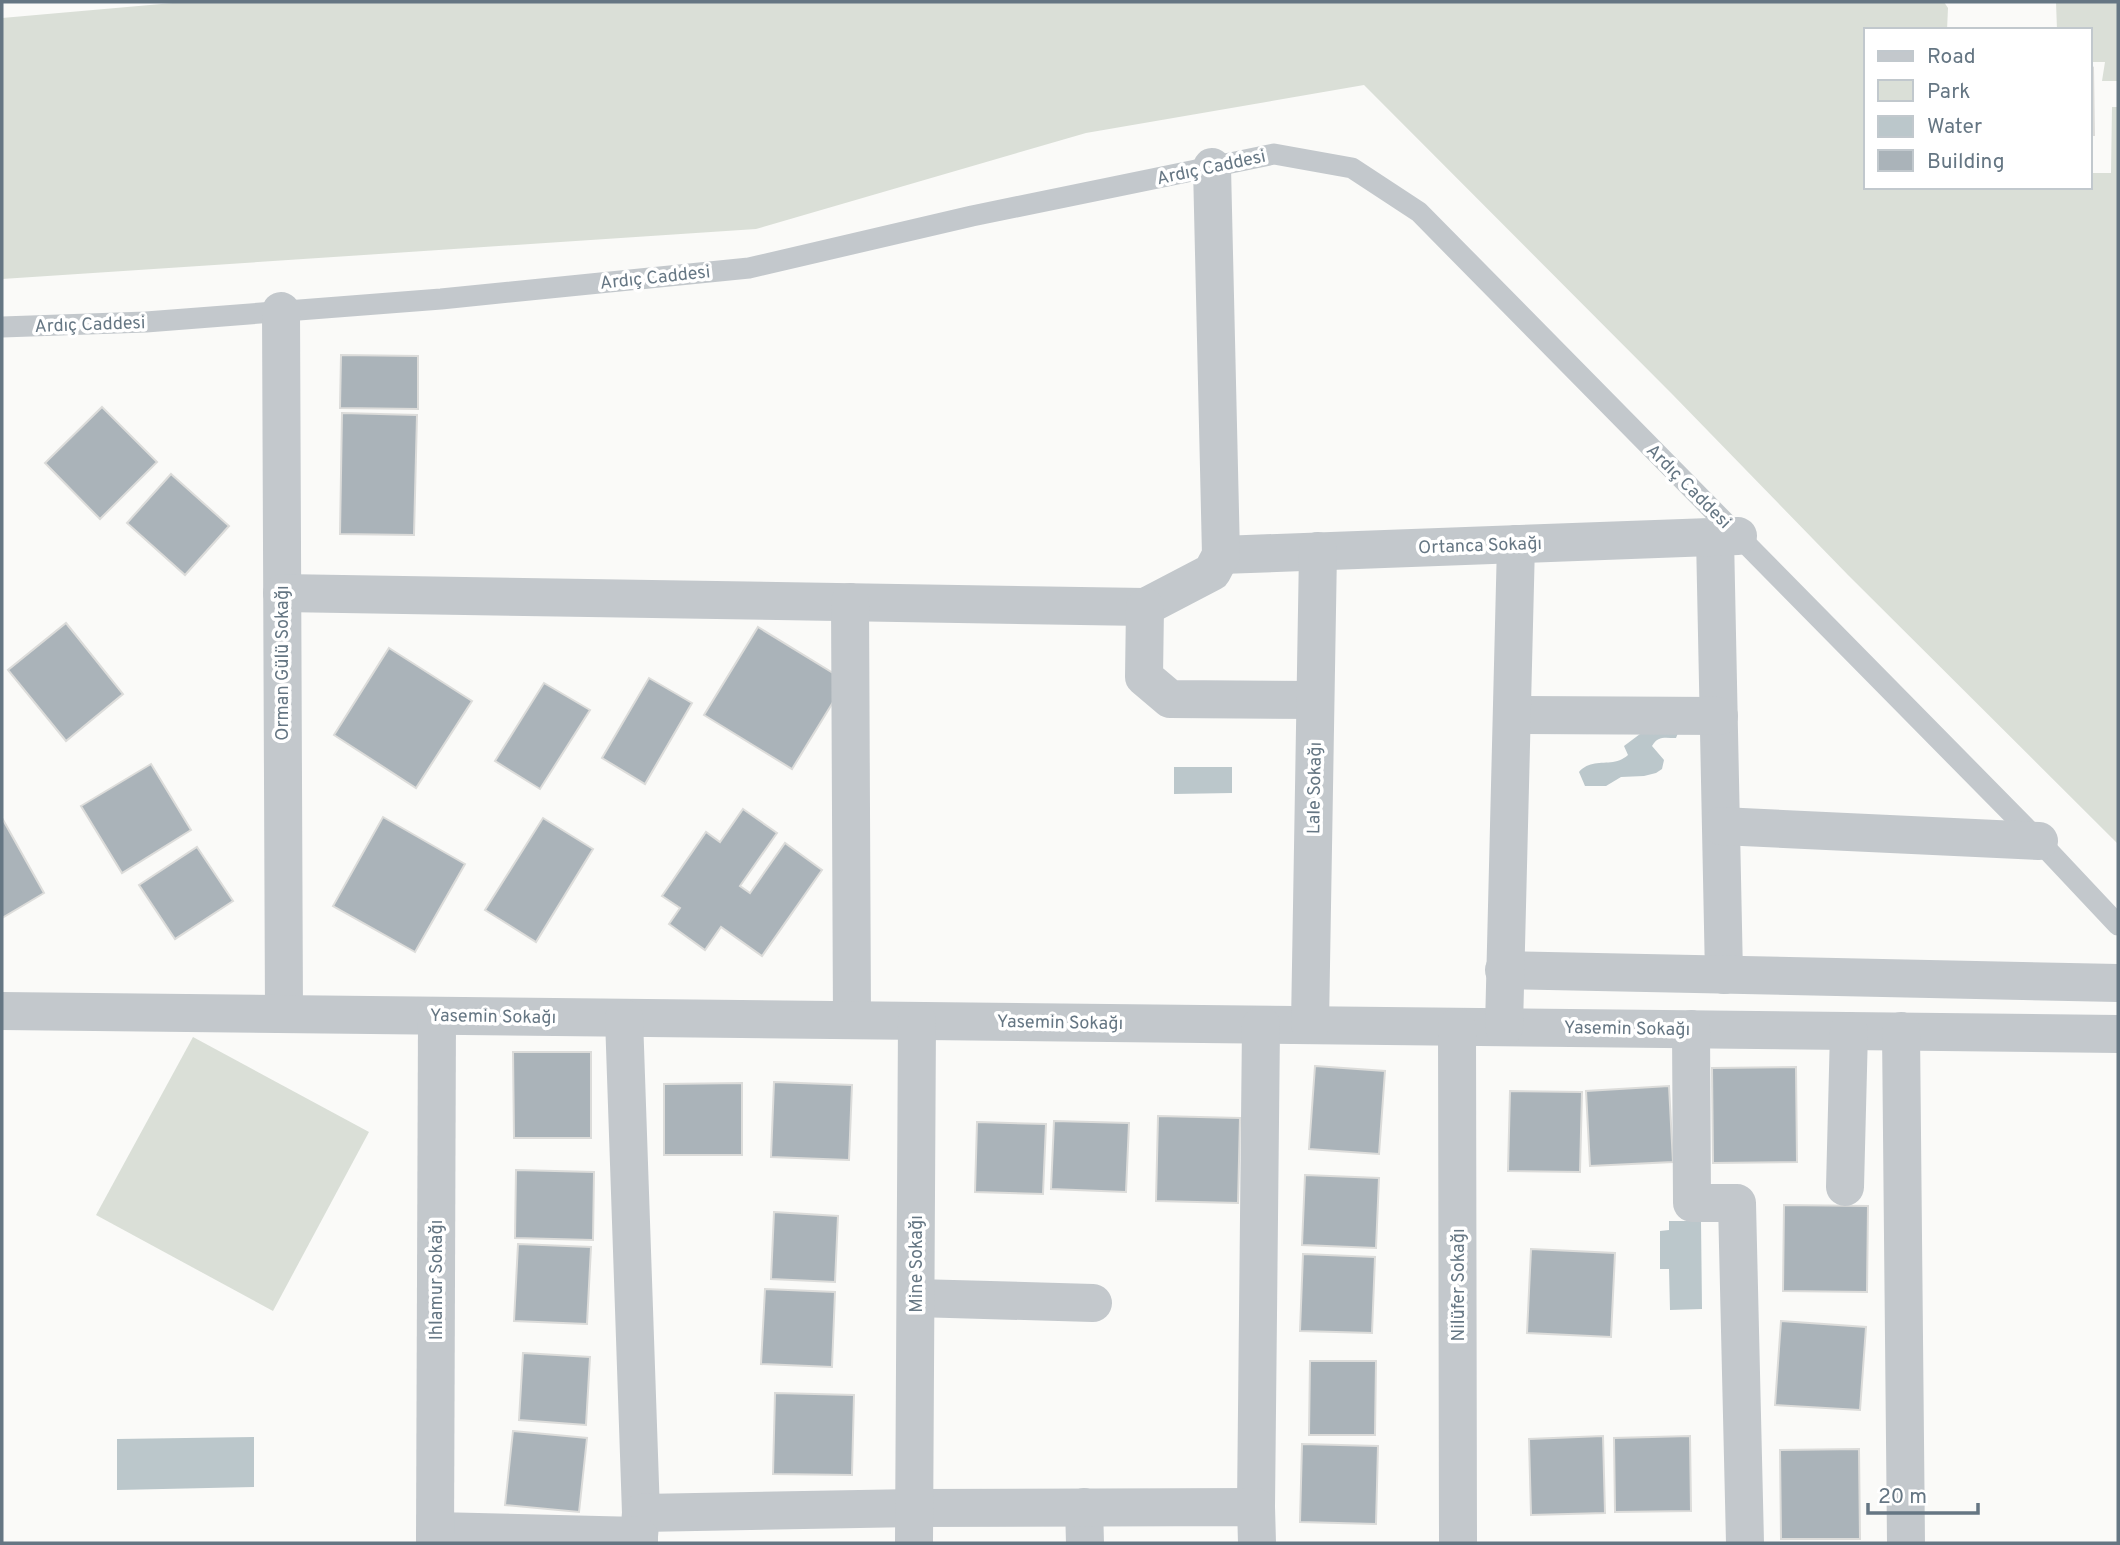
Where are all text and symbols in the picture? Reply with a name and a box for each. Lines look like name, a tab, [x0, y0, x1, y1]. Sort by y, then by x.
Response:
legend	[1864, 28, 2092, 189]
text: Road	[1927, 44, 1976, 71]
text: Park	[1927, 79, 1970, 106]
text: Water	[1927, 114, 1982, 141]
street label: Ardıç Caddesi	[1155, 146, 1268, 191]
text: Building	[1927, 149, 2005, 176]
street label: Ardıç Caddesi	[599, 261, 711, 296]
street label: Ardıç Caddesi	[34, 312, 146, 339]
street label: Ardıç Caddesi	[1641, 440, 1735, 534]
street label: Ortanca Sokağı	[1418, 533, 1542, 560]
street label: Orman Gülü Sokağı	[272, 585, 295, 741]
street label: Lale Sokağı	[1303, 742, 1328, 834]
street label: Yasemin Sokağı	[430, 1005, 556, 1030]
street label: Yasemin Sokağı	[997, 1011, 1123, 1036]
street label: Yasemin Sokağı	[1564, 1017, 1690, 1042]
street label: Mine Sokağı	[906, 1215, 929, 1313]
street label: Ihlamur Sokağı	[426, 1220, 449, 1340]
street label: Nilüfer Sokağı	[1448, 1229, 1471, 1341]
scale bar	[1868, 1472, 1978, 1516]
text: 20 m	[1878, 1484, 1927, 1511]

